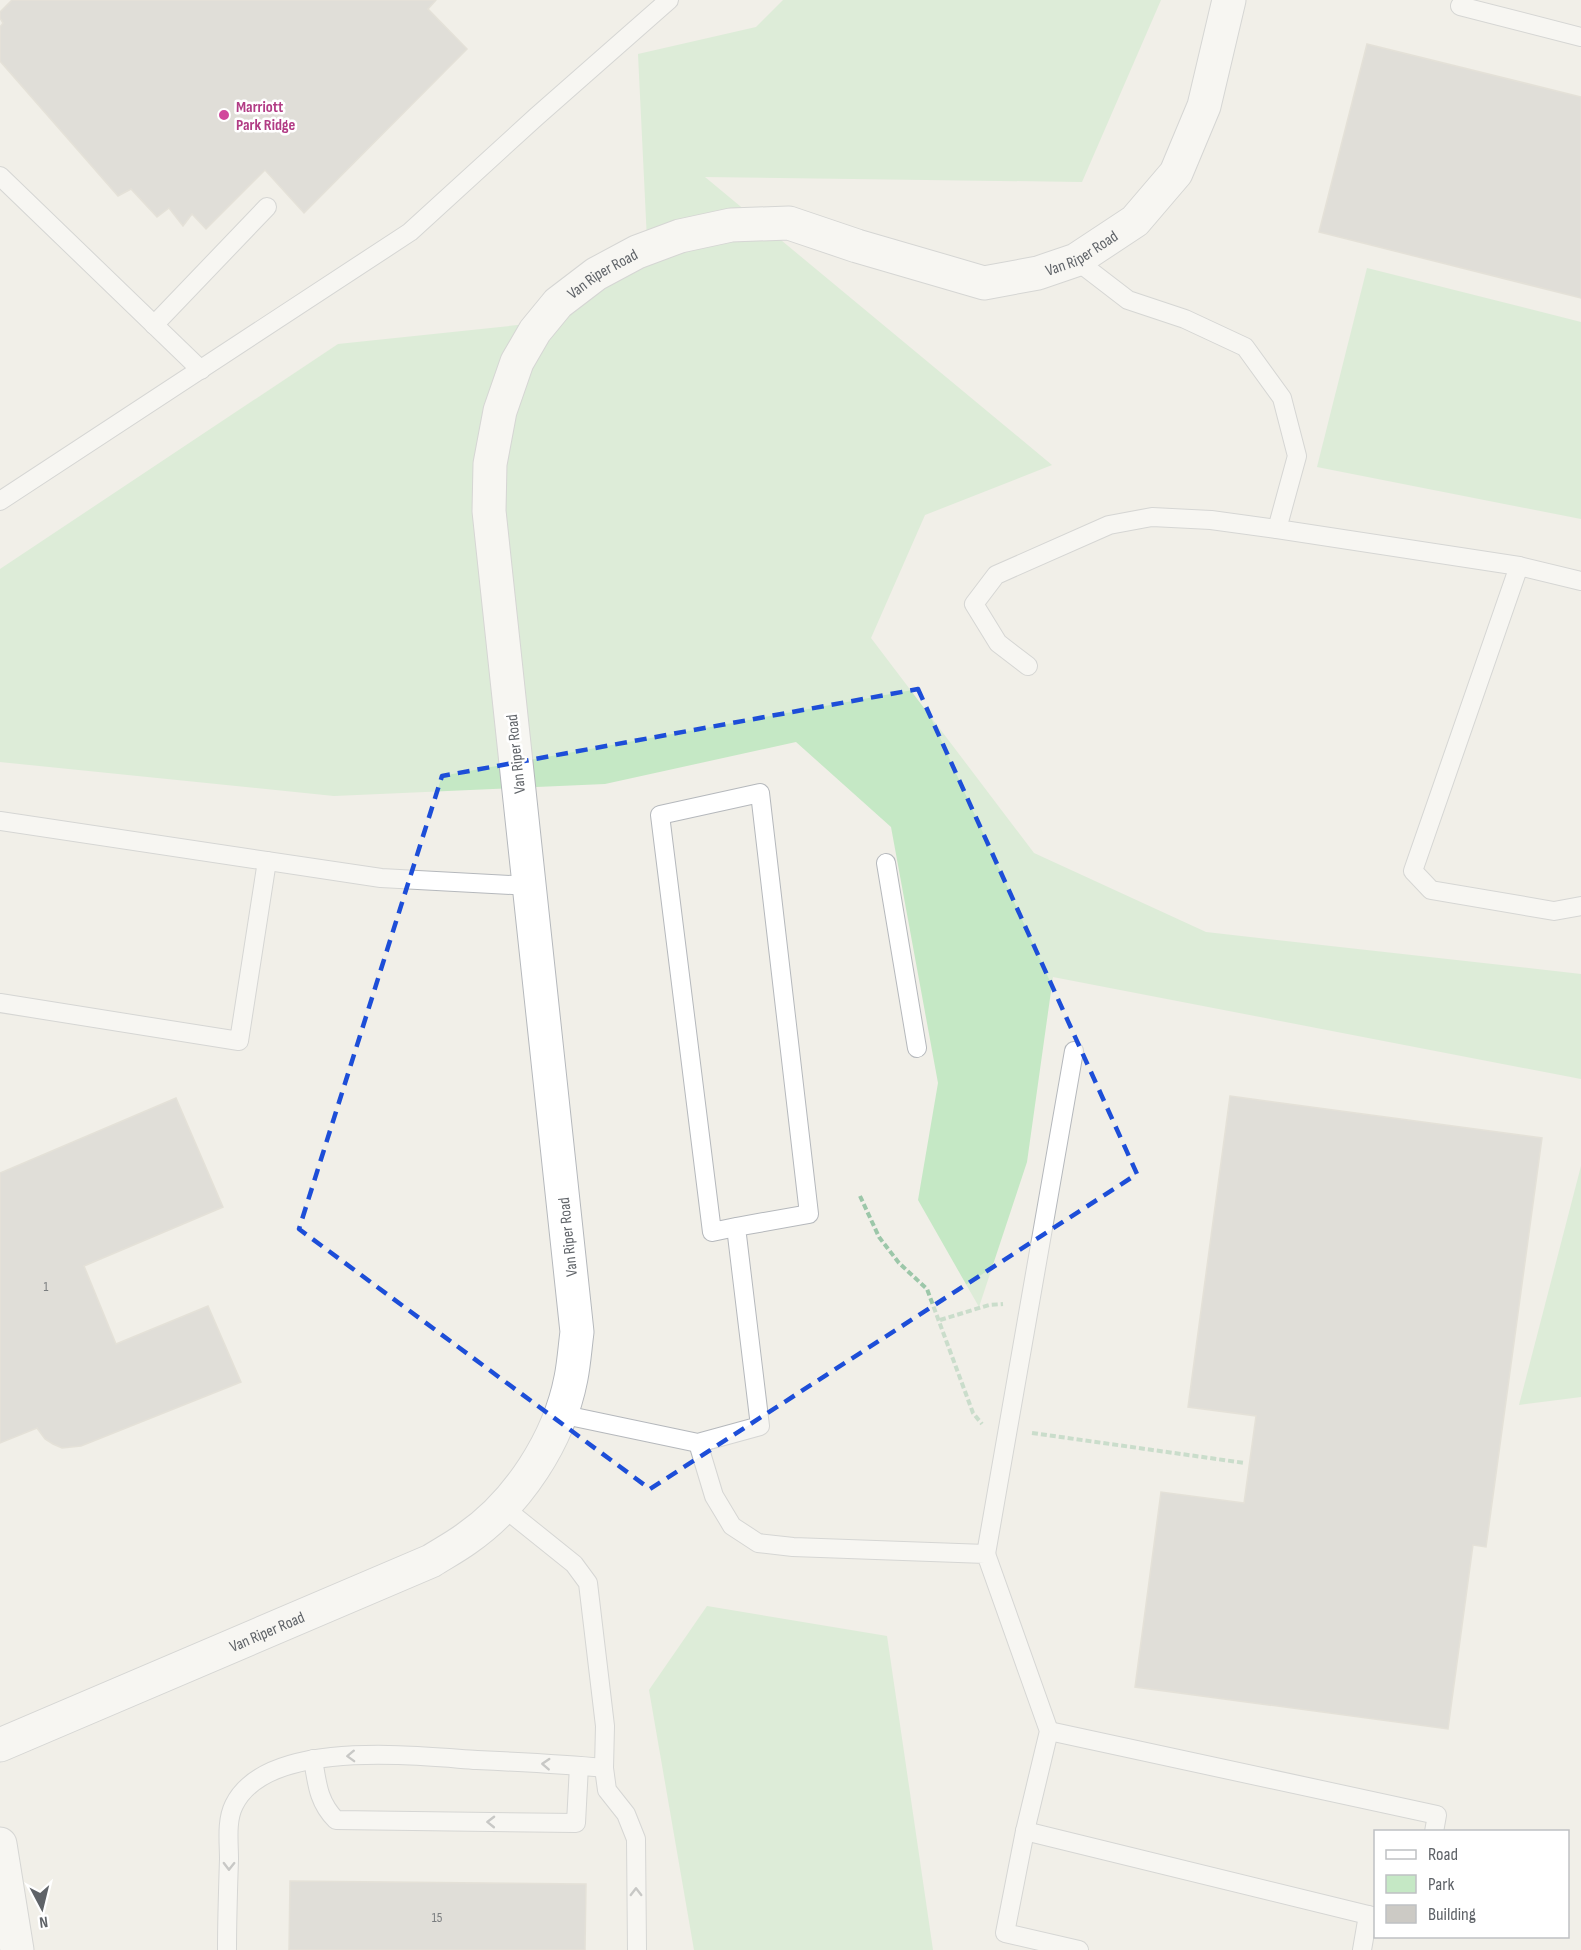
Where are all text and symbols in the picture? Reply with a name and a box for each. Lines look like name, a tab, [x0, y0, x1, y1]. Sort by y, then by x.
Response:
place label: Marriott Park Ridge	[236, 98, 296, 135]
marker: Marriott Park Ridge	[217, 108, 231, 122]
street label: Van Riper Road	[1043, 227, 1122, 281]
street label: Van Riper Road	[564, 245, 641, 303]
street label: Van Riper Road	[503, 713, 530, 794]
street label: Van Riper Road	[555, 1196, 582, 1277]
house number: 1	[44, 1278, 49, 1295]
street label: Van Riper Road	[227, 1608, 308, 1657]
one-way arrow	[347, 1750, 356, 1763]
one-way arrow	[541, 1757, 550, 1770]
one-way arrow	[487, 1816, 496, 1828]
legend	[1374, 1830, 1569, 1938]
text: Road	[1428, 1844, 1458, 1865]
one-way arrow	[222, 1861, 235, 1870]
text: Park	[1428, 1874, 1454, 1895]
north arrow	[12, 1878, 72, 1938]
one-way arrow	[630, 1887, 642, 1896]
text: Building	[1428, 1904, 1476, 1925]
house number: 15	[432, 1909, 443, 1926]
text: N	[38, 1911, 49, 1931]

